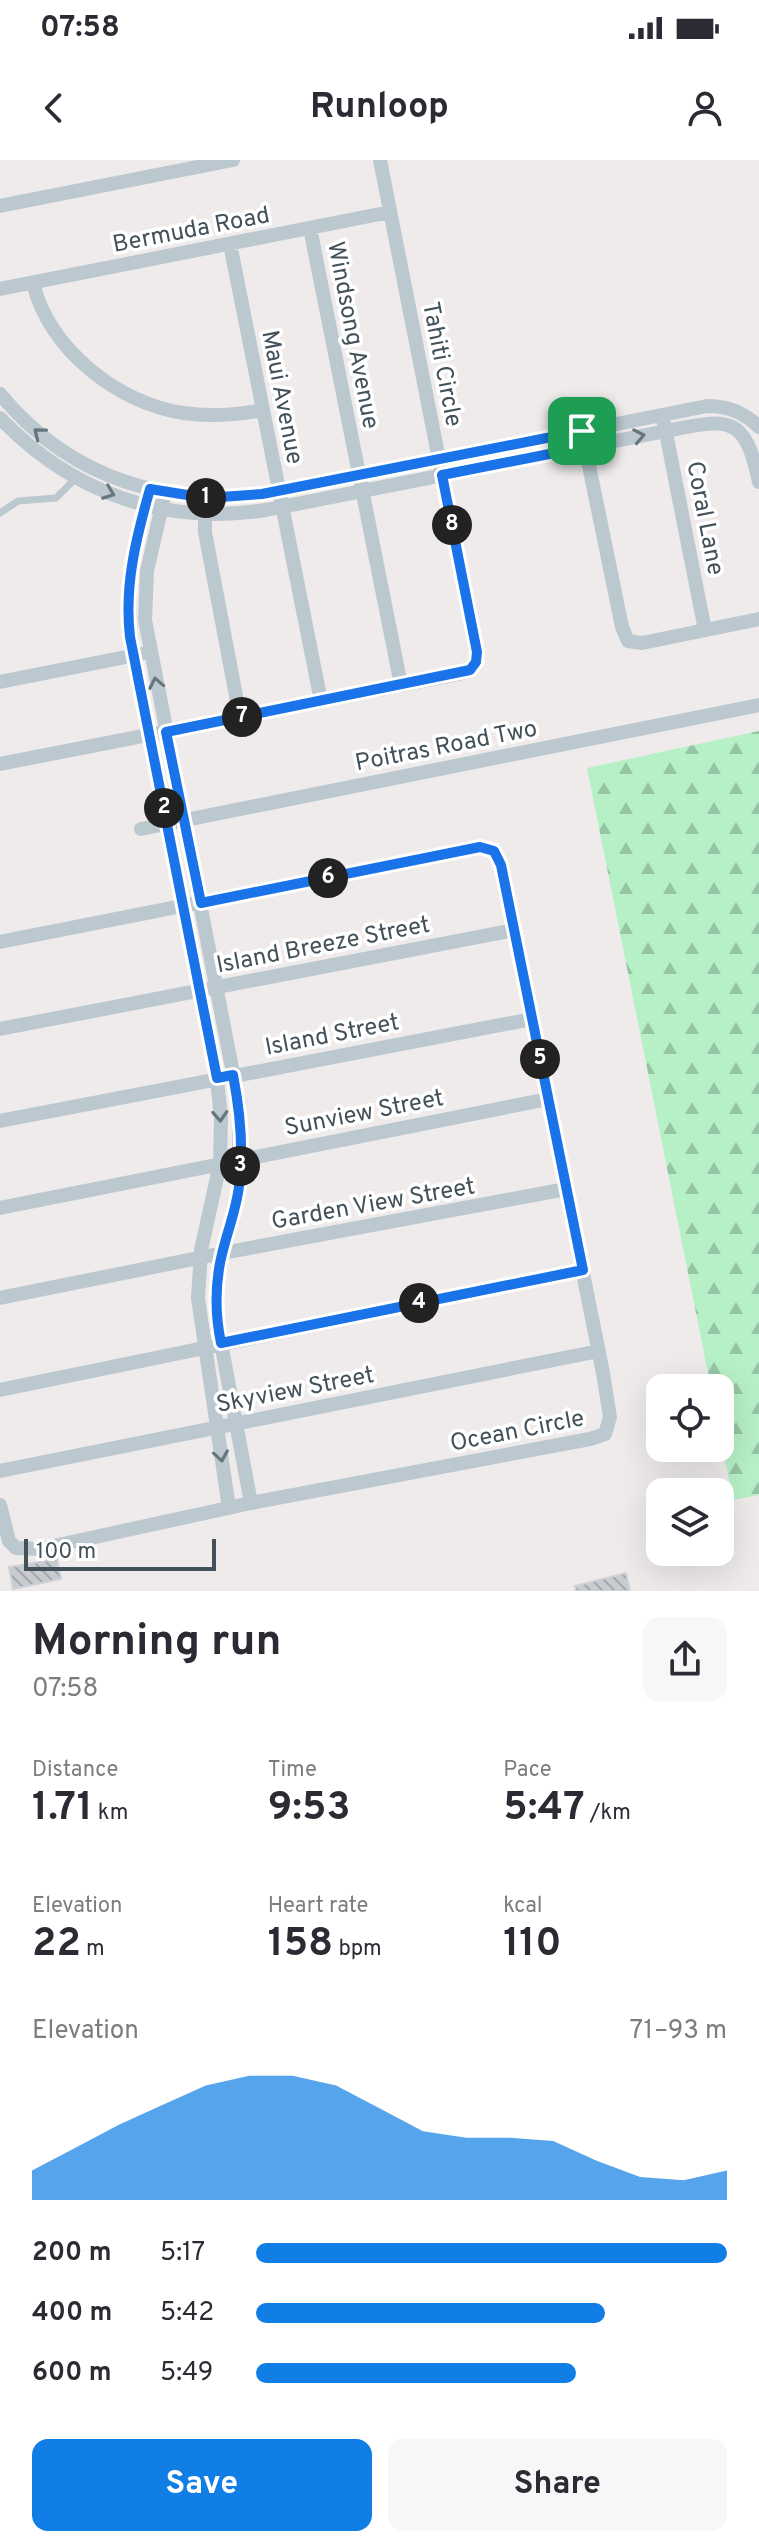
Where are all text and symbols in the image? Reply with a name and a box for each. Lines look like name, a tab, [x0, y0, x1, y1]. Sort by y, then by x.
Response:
text: 07:58	[40, 10, 120, 47]
text: Runloop	[310, 85, 449, 131]
icon: back	[32, 86, 76, 130]
icon: person	[683, 86, 727, 130]
street label: Bermuda Road	[110, 201, 272, 261]
street label: Windsong Avenue	[319, 239, 385, 432]
street label: Tahiti Circle	[414, 299, 468, 429]
street label: Maui Avenue	[253, 328, 309, 467]
pin	[548, 397, 616, 465]
icon: arrive	[560, 409, 604, 453]
one-way arrow	[34, 428, 48, 443]
one-way arrow	[632, 428, 645, 445]
street label: Coral Lane	[678, 459, 730, 578]
pin: 1	[186, 478, 226, 518]
one-way arrow	[101, 483, 115, 500]
text: 1	[202, 484, 210, 511]
pin: 8	[432, 505, 472, 545]
text: 8	[445, 511, 459, 538]
one-way arrow	[149, 676, 166, 689]
pin: 7	[222, 697, 262, 737]
text: 7	[236, 703, 248, 730]
street label: Poitras Road Two	[353, 715, 540, 779]
pin: 2	[144, 788, 184, 828]
text: 2	[157, 794, 171, 821]
pin: 6	[308, 858, 348, 898]
text: 6	[321, 864, 335, 891]
street label: Island Breeze Street	[214, 911, 433, 981]
street label: Island Street	[263, 1008, 402, 1064]
pin: 5	[520, 1039, 560, 1079]
text: 5	[533, 1045, 547, 1072]
street label: Sunview Street	[282, 1084, 446, 1144]
one-way arrow	[211, 1110, 228, 1123]
pin: 3	[220, 1146, 260, 1186]
text: 3	[233, 1152, 247, 1179]
street label: Garden View Street	[269, 1172, 478, 1238]
pin: 4	[399, 1283, 439, 1323]
text: 4	[412, 1289, 426, 1316]
street label: Skyview Street	[214, 1361, 377, 1421]
map controls	[646, 1374, 734, 1566]
button: locate	[646, 1374, 734, 1462]
street label: Ocean Circle	[448, 1404, 587, 1460]
one-way arrow	[212, 1449, 229, 1463]
button: layers	[646, 1478, 734, 1566]
scale bar	[24, 1535, 216, 1571]
text: 100 m	[36, 1539, 96, 1566]
text: Morning run	[32, 1615, 282, 1671]
button: share	[643, 1617, 727, 1701]
text: 07:58	[32, 1673, 98, 1706]
text: Distance	[32, 1757, 118, 1784]
text: Time	[268, 1757, 317, 1784]
text: Pace	[503, 1757, 552, 1784]
text: 1.71	[32, 1784, 93, 1834]
text: 9:53	[268, 1784, 350, 1834]
text: 5:47	[503, 1784, 585, 1834]
text: km	[93, 1800, 128, 1827]
text: /km	[585, 1800, 631, 1827]
text: Elevation	[32, 1893, 122, 1920]
text: Heart rate	[268, 1893, 368, 1920]
text: kcal	[503, 1893, 542, 1920]
text: 22	[32, 1920, 81, 1970]
text: 158	[268, 1920, 333, 1970]
text: 110	[503, 1920, 562, 1970]
text: m	[81, 1936, 105, 1963]
text: bpm	[333, 1936, 382, 1963]
text: Elevation	[32, 2015, 139, 2048]
text: 71–93 m	[630, 2015, 727, 2048]
text: 200 m	[32, 2237, 111, 2270]
text: 5:17	[160, 2237, 205, 2270]
text: 400 m	[32, 2297, 112, 2330]
text: 5:42	[160, 2297, 214, 2330]
text: 600 m	[32, 2357, 112, 2390]
text: 5:49	[160, 2357, 213, 2390]
button: Save	[32, 2439, 372, 2531]
button: Share	[388, 2439, 727, 2531]

